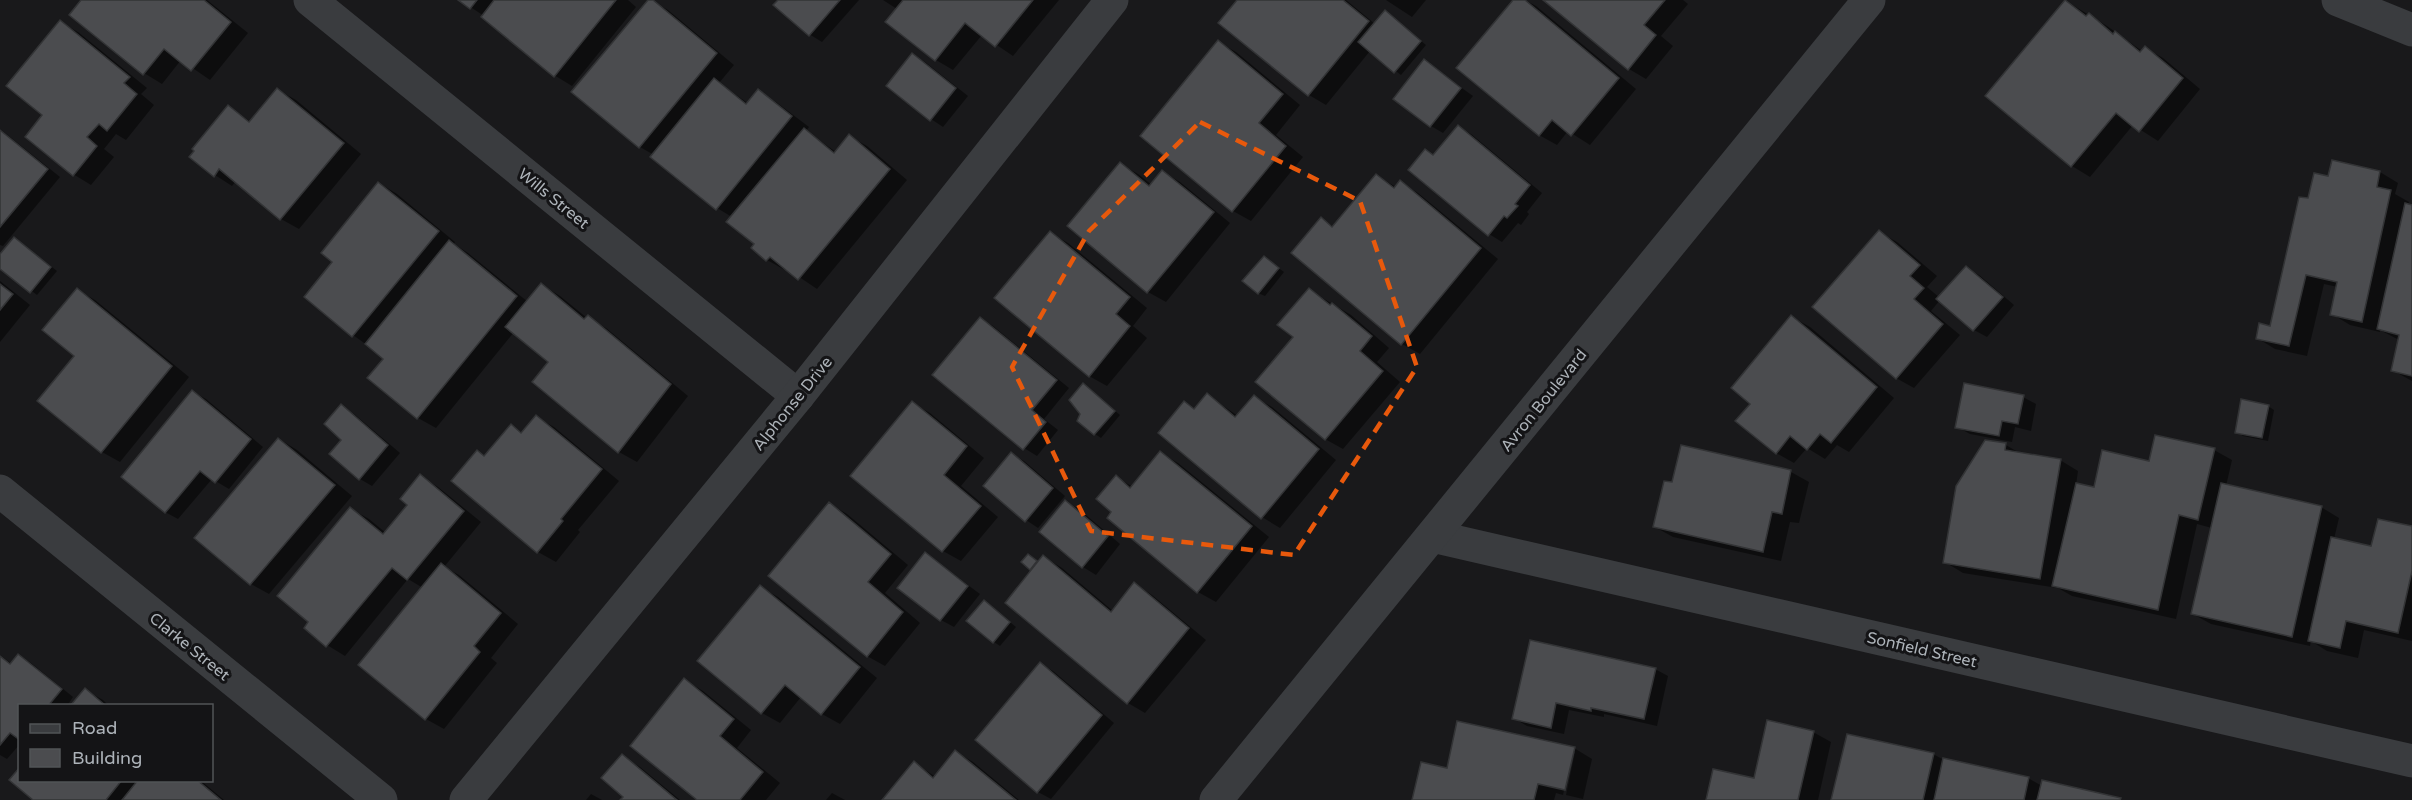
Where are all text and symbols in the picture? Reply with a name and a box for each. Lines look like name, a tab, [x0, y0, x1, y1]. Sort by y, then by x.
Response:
street label: Wills Street	[514, 164, 593, 233]
street label: Avron Boulevard	[1496, 345, 1591, 456]
street label: Alphonse Drive	[749, 352, 837, 455]
street label: Clarke Street	[145, 608, 234, 685]
street label: Sonfield Street	[1865, 628, 1979, 672]
legend	[18, 704, 213, 782]
text: Road	[72, 717, 117, 739]
text: Building	[72, 747, 142, 769]

